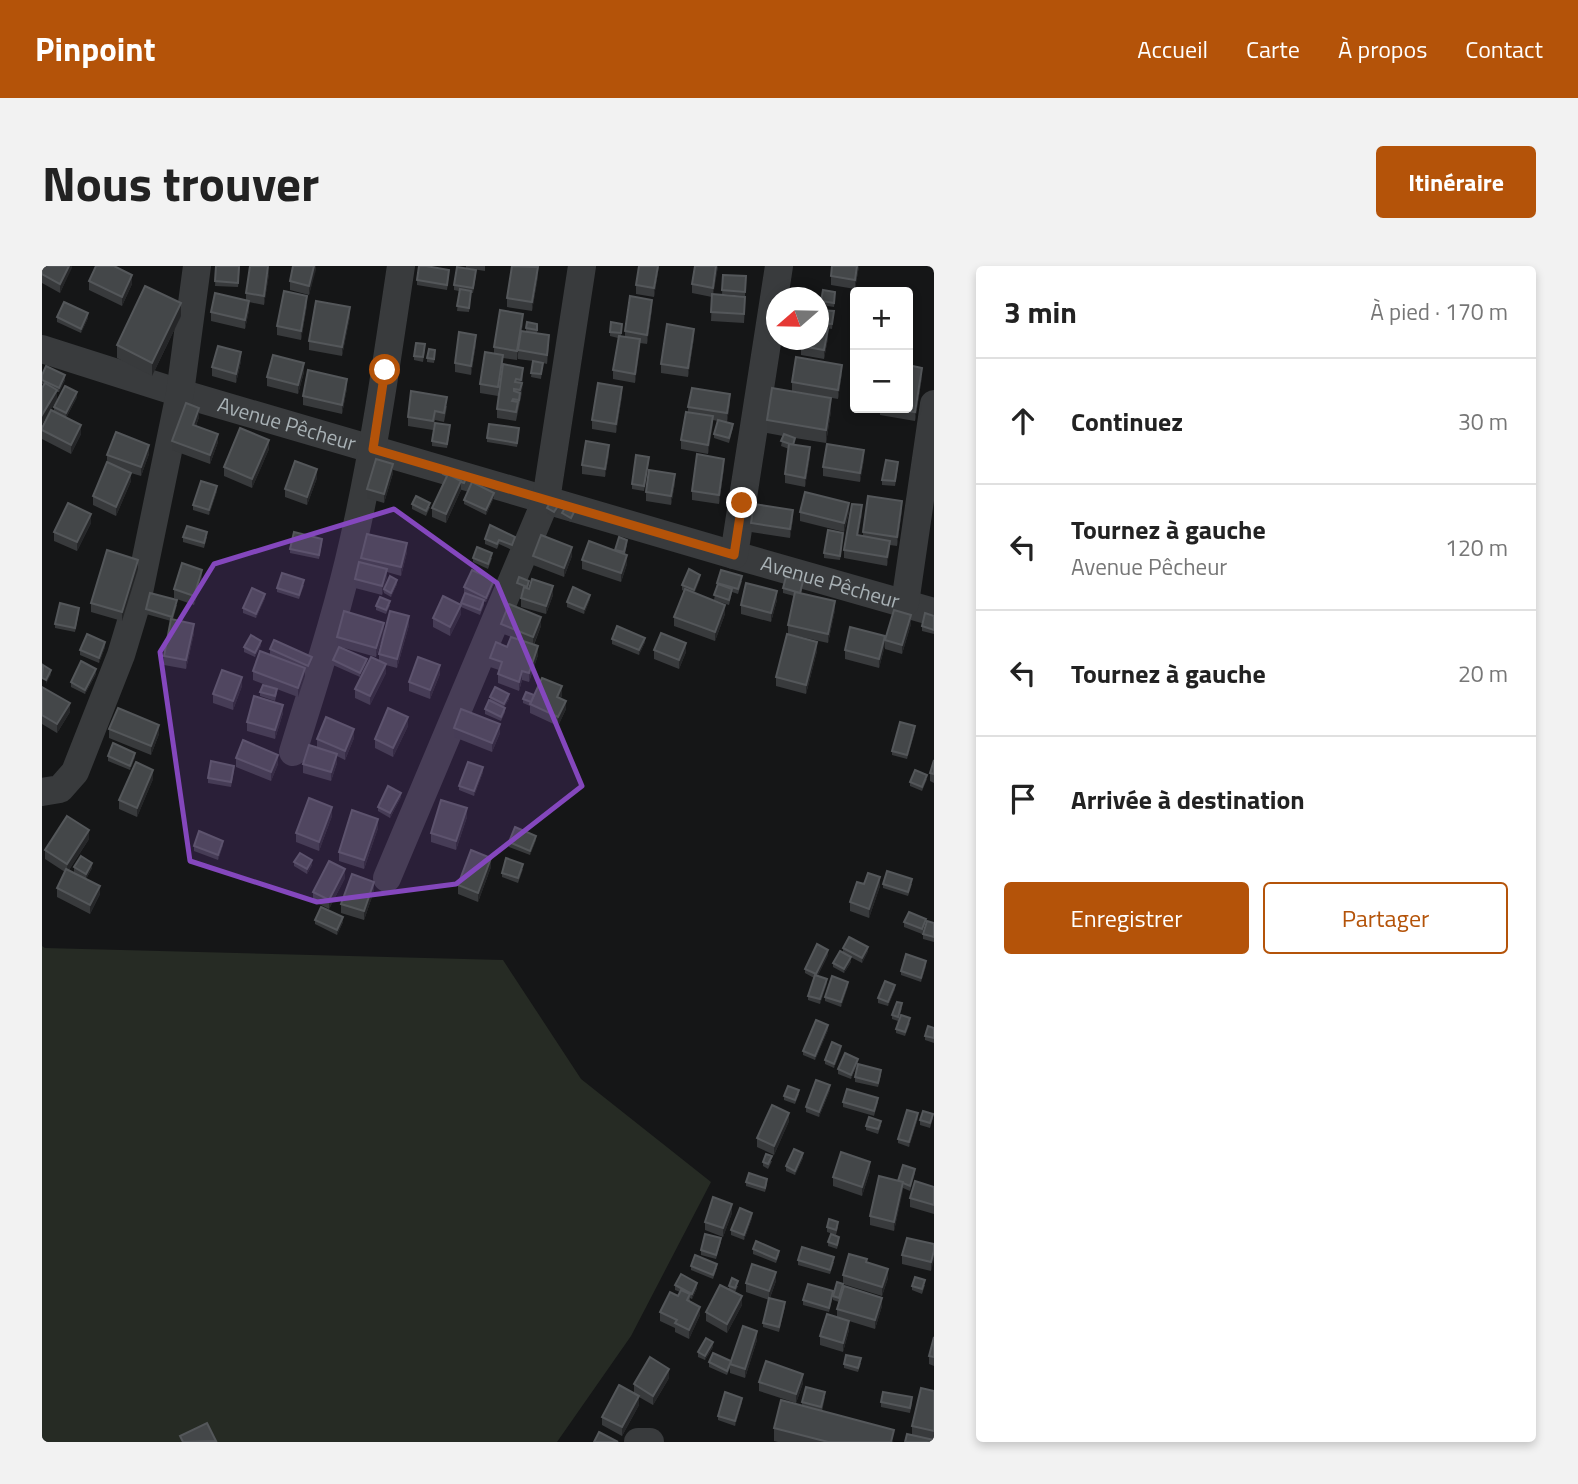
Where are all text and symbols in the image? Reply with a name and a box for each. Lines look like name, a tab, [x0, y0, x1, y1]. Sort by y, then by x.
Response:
text: Pinpoint	[35, 24, 155, 74]
text: Accueil	[1137, 31, 1208, 67]
text: Carte	[1246, 31, 1300, 67]
text: À propos	[1338, 31, 1427, 67]
text: Contact	[1465, 31, 1543, 67]
text: Nous trouver	[42, 145, 319, 220]
button: Itinéraire	[1376, 146, 1536, 218]
north arrow	[766, 287, 829, 350]
map controls	[850, 287, 913, 413]
button: +	[850, 287, 913, 350]
text: 3 min	[1004, 289, 1077, 335]
text: À pied · 170 m	[1370, 294, 1508, 329]
button: −	[850, 350, 913, 413]
route start	[369, 354, 400, 385]
street label: Avenue Pêcheur	[214, 388, 360, 459]
icon: ahead	[1004, 402, 1042, 440]
text: Continuez	[1071, 402, 1183, 441]
text: 30 m	[1458, 404, 1508, 439]
route end	[726, 487, 757, 518]
text: Tournez à gauche	[1071, 510, 1266, 549]
icon: left	[1004, 528, 1042, 566]
text: 120 m	[1445, 530, 1508, 565]
street label: Avenue Pêcheur	[757, 546, 903, 616]
text: Avenue Pêcheur	[1071, 549, 1227, 584]
icon: left	[1004, 654, 1042, 692]
text: Tournez à gauche	[1071, 654, 1266, 693]
text: 20 m	[1458, 656, 1508, 691]
icon: arrive	[1004, 780, 1042, 818]
text: Arrivée à destination	[1071, 780, 1305, 819]
button: Enregistrer	[1004, 882, 1249, 954]
button: Partager	[1263, 882, 1508, 954]

